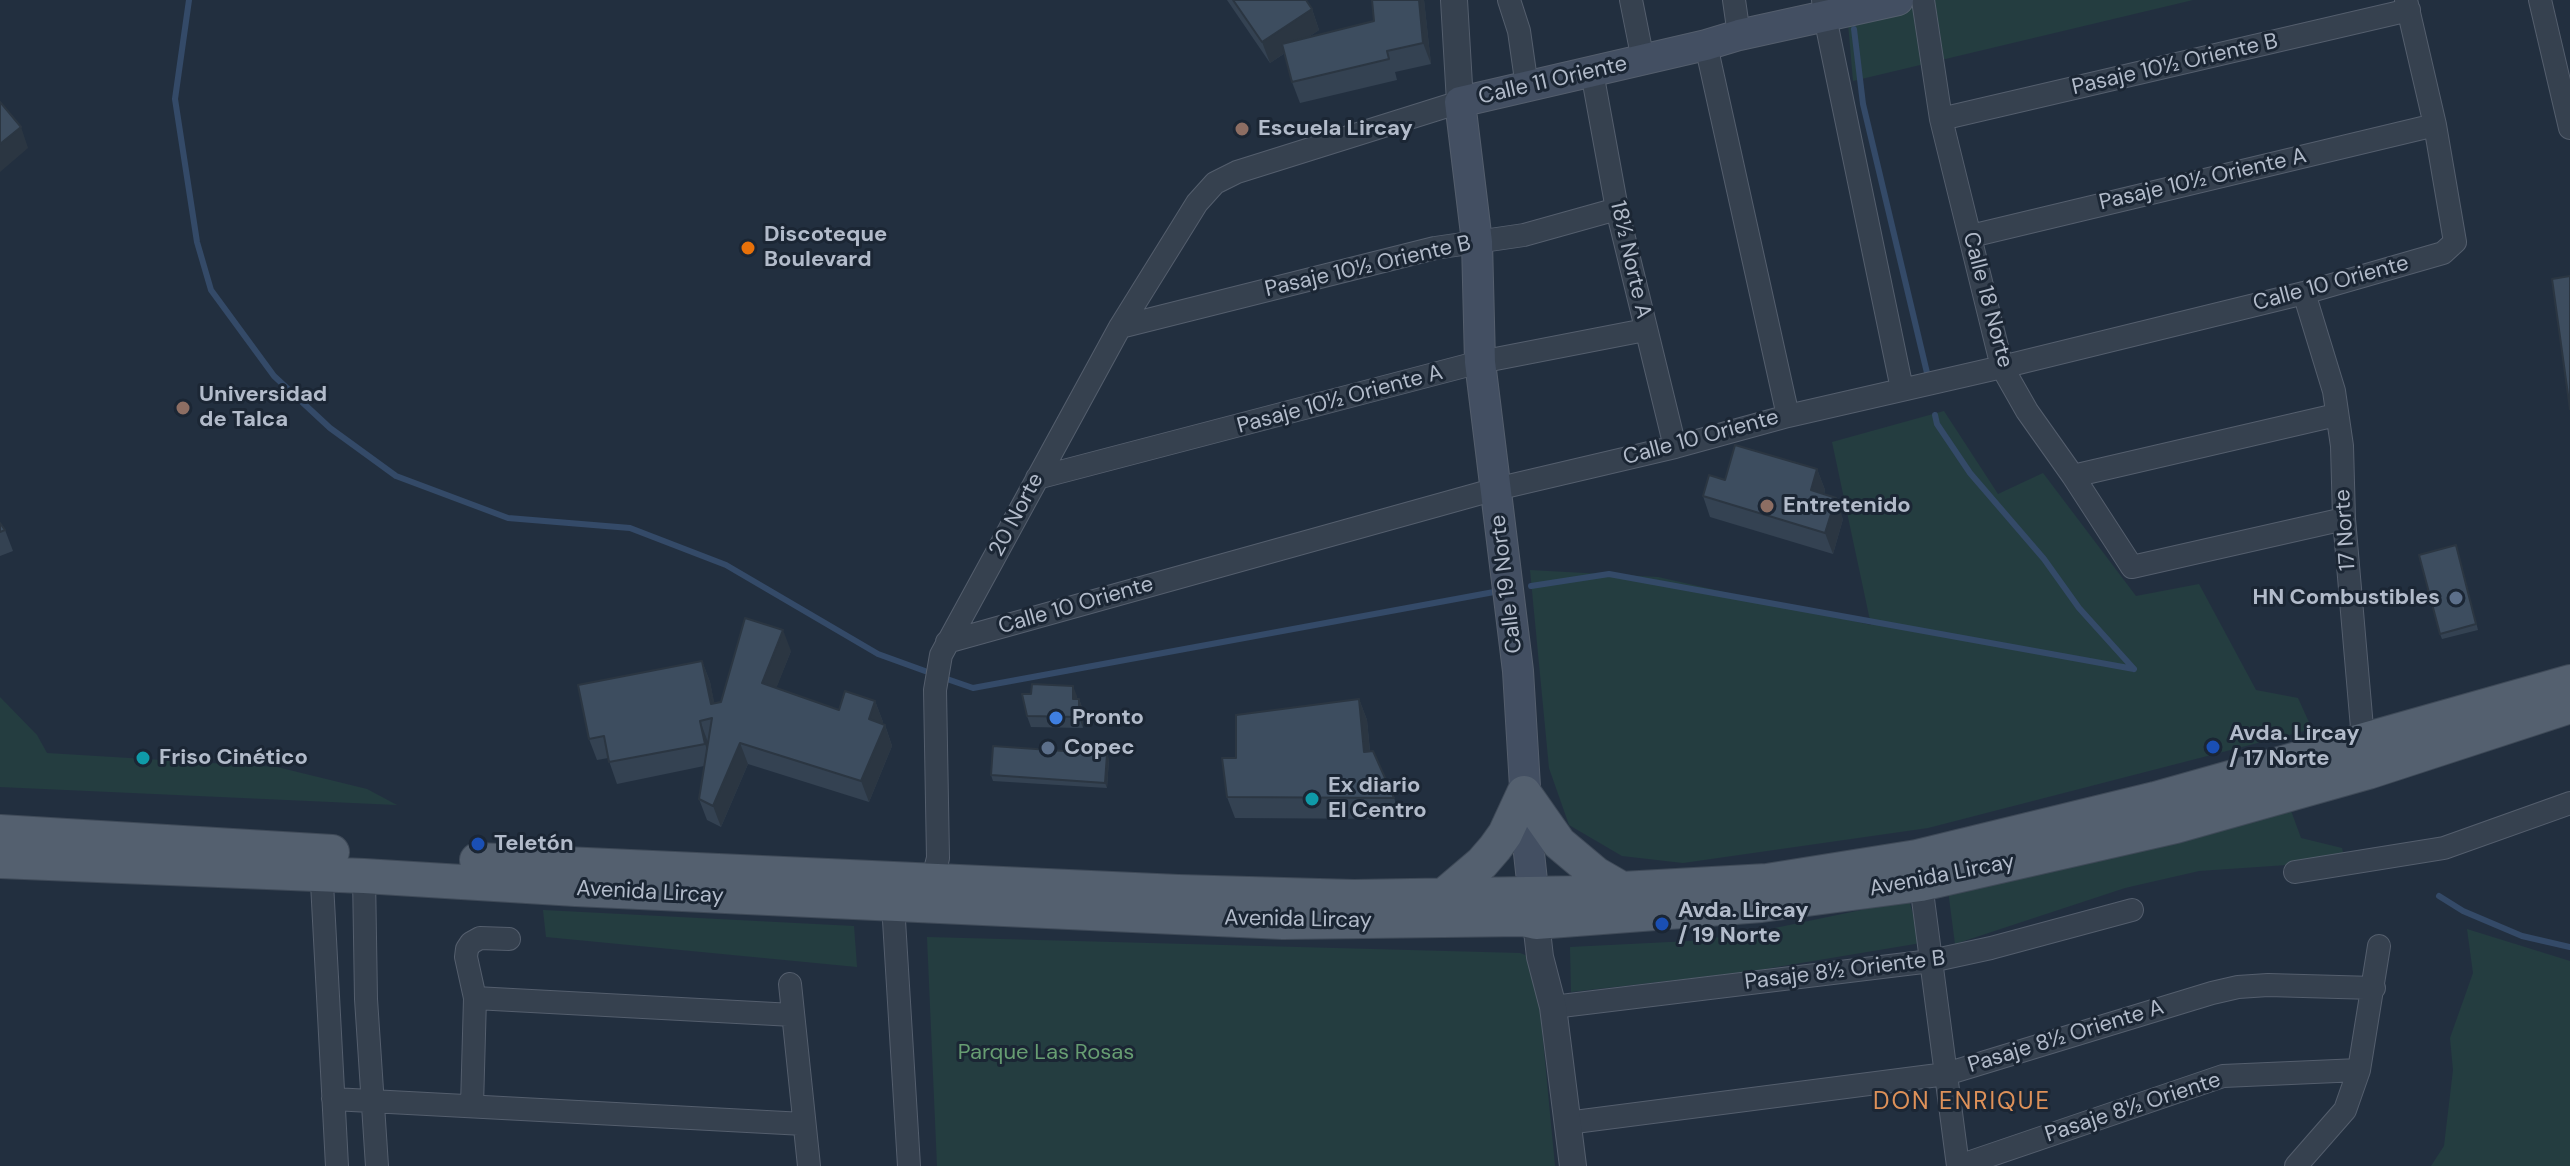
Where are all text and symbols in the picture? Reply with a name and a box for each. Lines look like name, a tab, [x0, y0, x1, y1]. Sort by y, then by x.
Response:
street label: Pasaje 10½ Oriente B	[2069, 28, 2281, 102]
street label: Calle 11 Oriente	[1476, 51, 1630, 111]
place label: Escuela Lircay	[1258, 116, 1413, 142]
marker: Escuela Lircay	[1233, 120, 1251, 138]
street label: Pasaje 10½ Oriente A	[2097, 143, 2309, 217]
street label: 18½ Norte A	[1604, 198, 1656, 322]
place label: Discoteque Boulevard	[764, 222, 887, 274]
street label: Calle 18 Norte	[1956, 229, 2018, 371]
street label: Pasaje 10½ Oriente B	[1262, 230, 1474, 304]
marker: Discoteque Boulevard	[739, 239, 757, 257]
street label: Calle 10 Oriente	[2250, 251, 2412, 317]
street label: Pasaje 10½ Oriente A	[1234, 360, 1446, 440]
place label: Universidad de Talca	[199, 382, 327, 434]
marker: Universidad de Talca	[174, 399, 192, 417]
street label: Calle 10 Oriente	[1620, 405, 1782, 471]
street label: 20 Norte	[984, 469, 1050, 561]
street label: 17 Norte	[2330, 488, 2362, 572]
place label: Entretenido	[1783, 493, 1911, 519]
marker: Entretenido	[1758, 497, 1776, 515]
street label: Calle 19 Norte	[1485, 513, 1529, 655]
street label: Calle 10 Oriente	[995, 571, 1157, 641]
place label: HN Combustibles	[2253, 585, 2440, 611]
marker: HN Combustibles	[2447, 589, 2465, 607]
place label: Pronto	[1072, 705, 1144, 731]
marker: Pronto	[1047, 709, 1065, 727]
place label: Avda. Lircay / 17 Norte	[2229, 721, 2360, 772]
place label: Copec	[1064, 735, 1135, 761]
marker: Avda. Lircay / 17 Norte	[2204, 738, 2222, 756]
marker: Copec	[1039, 739, 1057, 757]
place label: Friso Cinético	[159, 745, 308, 771]
marker: Friso Cinético	[134, 749, 152, 767]
place label: Ex diario El Centro	[1328, 773, 1427, 824]
marker: Ex diario El Centro	[1303, 790, 1321, 808]
place label: Teletón	[494, 831, 574, 857]
marker: Teletón	[469, 835, 487, 853]
street label: Avenida Lircay	[1867, 849, 2017, 903]
street label: Avenida Lircay	[576, 876, 724, 910]
place label: Avda. Lircay / 19 Norte	[1678, 898, 1809, 950]
street label: Avenida Lircay	[1224, 906, 1372, 934]
marker: Avda. Lircay / 19 Norte	[1653, 915, 1671, 933]
street label: Pasaje 8½ Oriente B	[1743, 946, 1947, 996]
street label: Pasaje 8½ Oriente A	[1965, 995, 2167, 1079]
park label: Parque Las Rosas	[958, 1040, 1134, 1066]
street label: Pasaje 8½ Oriente	[2042, 1067, 2224, 1149]
district label: DON ENRIQUE	[1873, 1089, 2051, 1117]

